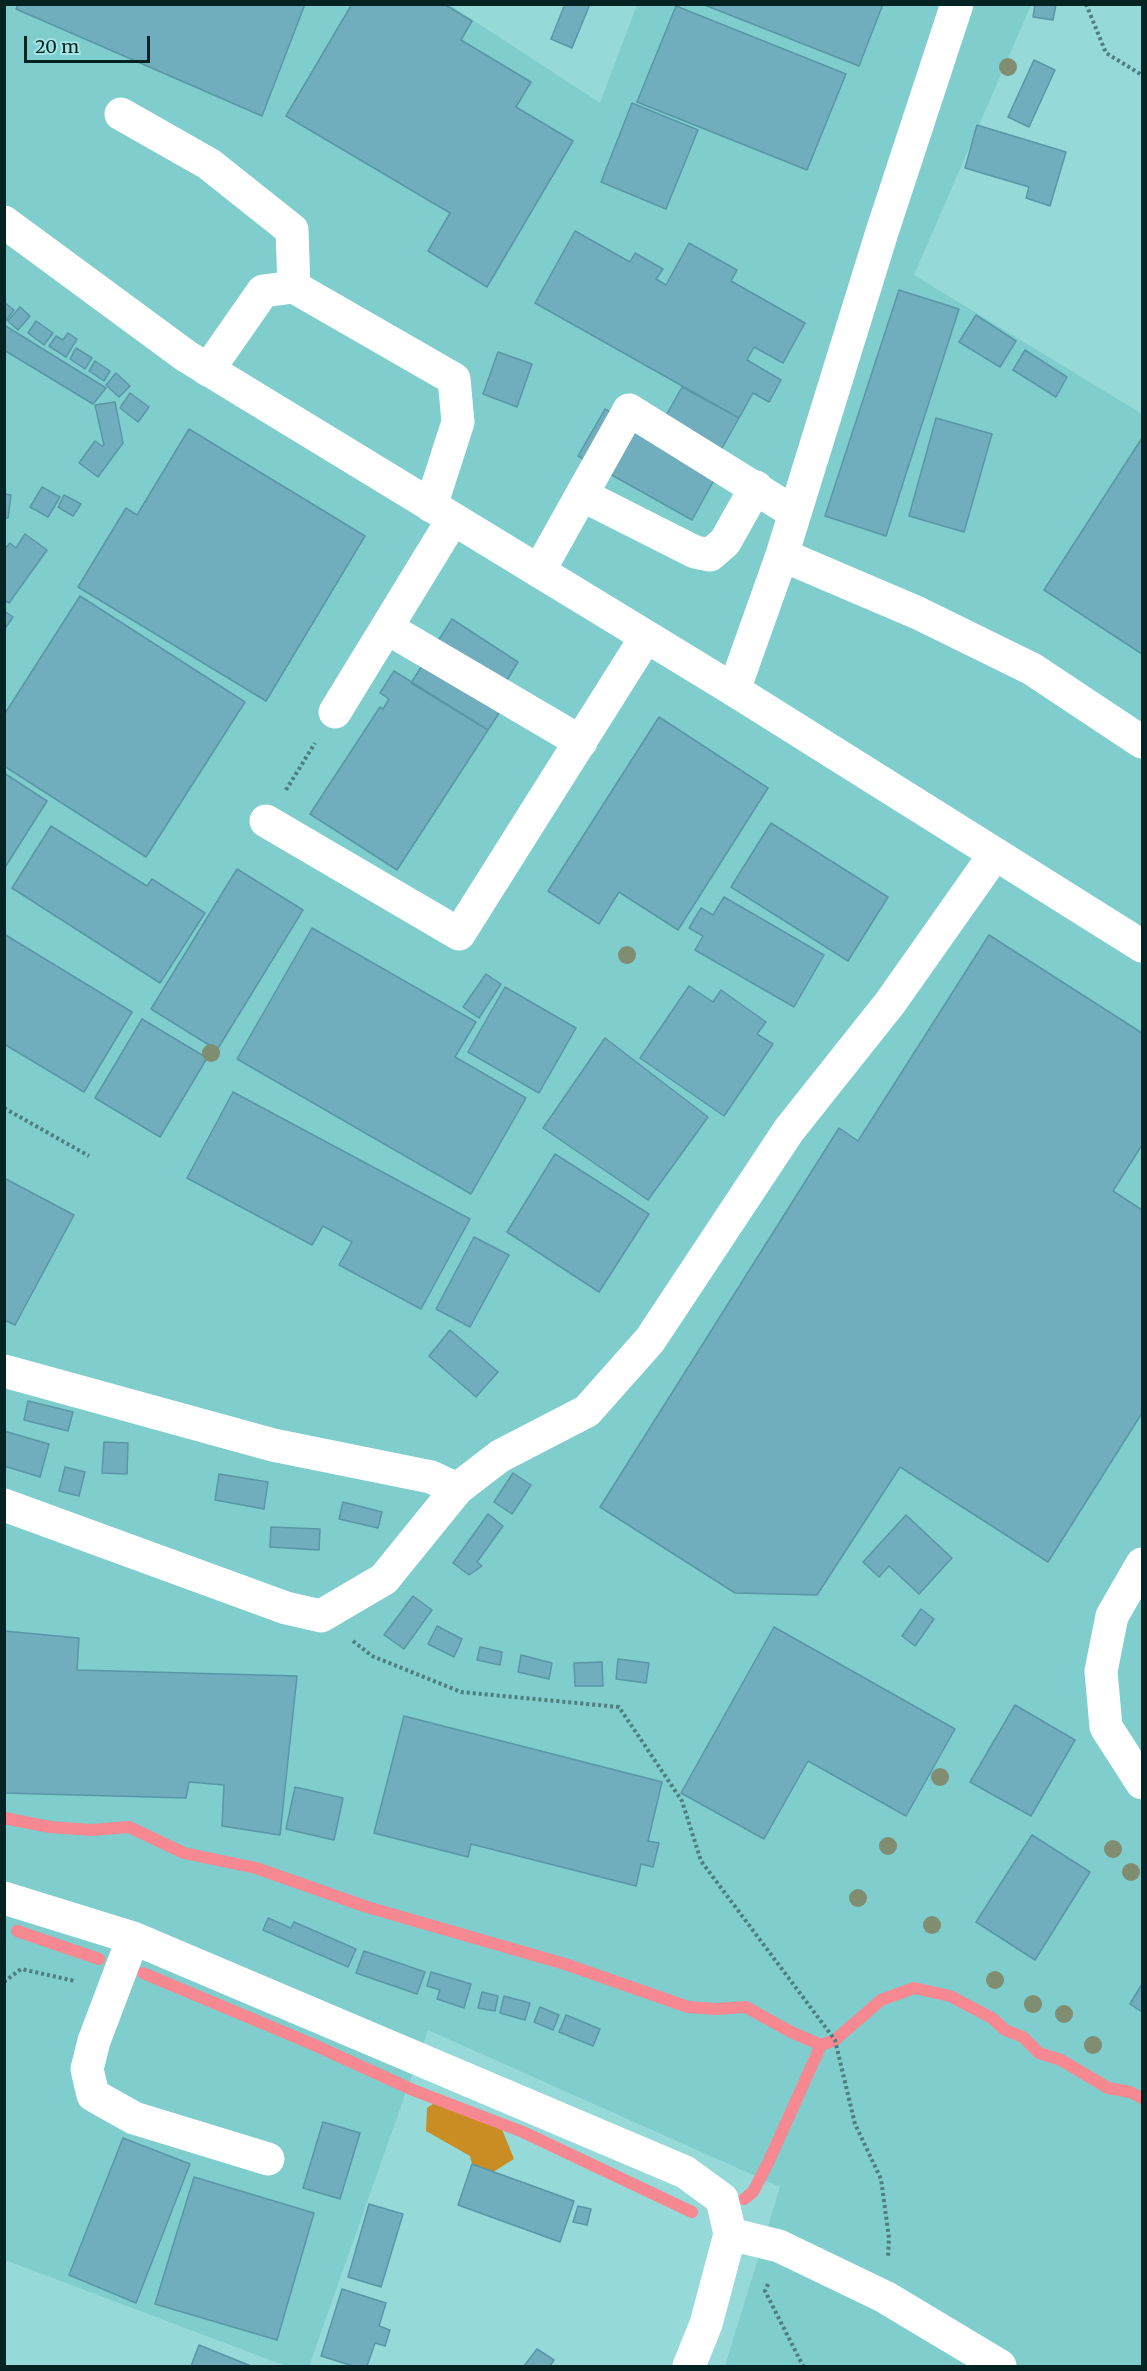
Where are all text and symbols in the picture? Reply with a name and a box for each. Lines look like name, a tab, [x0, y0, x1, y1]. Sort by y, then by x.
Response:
scale bar	[27, 24, 153, 62]
text: 20 m	[35, 35, 79, 58]

